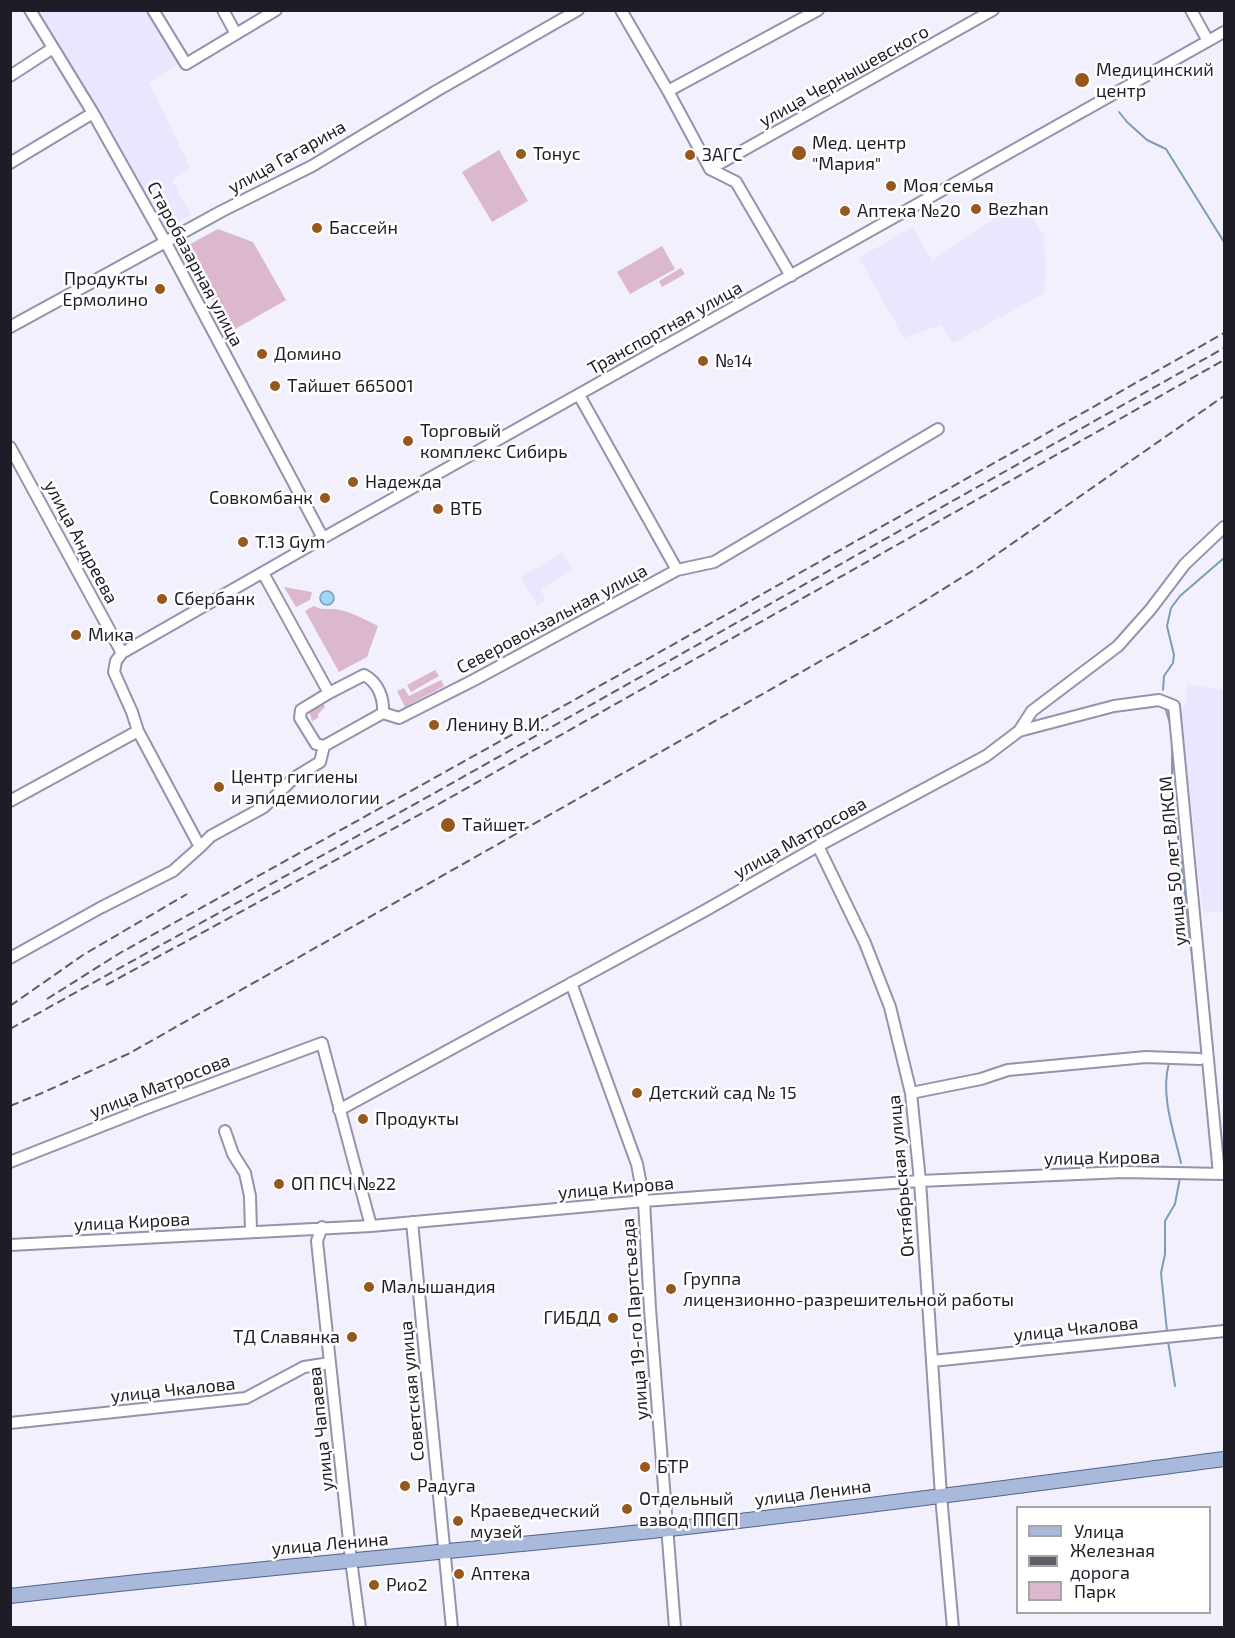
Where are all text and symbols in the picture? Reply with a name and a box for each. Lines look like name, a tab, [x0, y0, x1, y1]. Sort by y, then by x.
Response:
street label: улица Чернышевского	[755, 20, 933, 132]
place label: Медицинский центр	[1096, 59, 1214, 101]
marker: Медицинский центр	[1073, 71, 1091, 89]
street label: улица Гагарина	[224, 116, 350, 198]
place label: Мед. центр "Мария"	[812, 132, 906, 174]
place label: Тонус	[533, 143, 581, 165]
place label: ЗАГС	[702, 144, 742, 166]
marker: Мед. центр "Мария"	[790, 144, 808, 162]
marker: Тонус	[514, 147, 528, 161]
marker: ЗАГС	[683, 148, 697, 162]
place label: Моя семья	[903, 175, 994, 197]
street label: Старобазарная улица	[142, 178, 248, 350]
marker: Моя семья	[884, 179, 898, 193]
place label: Bezhan	[988, 198, 1049, 220]
place label: Аптека №20	[857, 200, 961, 222]
marker: Bezhan	[969, 202, 983, 216]
marker: Аптека №20	[838, 204, 852, 218]
place label: Бассейн	[329, 217, 398, 239]
marker: Бассейн	[310, 221, 324, 235]
place label: Продукты Ермолино	[62, 268, 148, 310]
street label: Транспортная улица	[584, 277, 746, 379]
marker: Продукты Ермолино	[153, 282, 167, 296]
place label: Домино	[274, 343, 342, 365]
marker: Домино	[255, 347, 269, 361]
place label: №14	[715, 350, 752, 372]
marker: №14	[696, 354, 710, 368]
place label: Тайшет 665001	[287, 375, 414, 397]
marker: Тайшет 665001	[268, 379, 282, 393]
place label: Торговый комплекс Сибирь	[420, 420, 567, 462]
marker: Торговый комплекс Сибирь	[401, 434, 415, 448]
place label: Надежда	[365, 471, 442, 493]
marker: Надежда	[346, 475, 360, 489]
street label: улица Андреева	[39, 477, 123, 607]
place label: Совкомбанк	[209, 487, 313, 509]
marker: Совкомбанк	[318, 491, 332, 505]
place label: ВТБ	[450, 498, 482, 520]
marker: ВТБ	[431, 502, 445, 516]
place label: T.13 Gym	[255, 531, 326, 553]
marker: T.13 Gym	[236, 535, 250, 549]
street label: Северовокзальная улица	[453, 559, 651, 679]
place label: Сбербанк	[174, 588, 255, 610]
marker: Сбербанк	[155, 592, 169, 606]
place label: Мика	[88, 624, 134, 646]
marker: Мика	[69, 628, 83, 642]
place label: Ленину В.И.	[446, 714, 544, 736]
marker: Ленину В.И.	[427, 718, 441, 732]
place label: Центр гигиены и эпидемиологии	[231, 766, 380, 808]
street label: улица 50 лет ВЛКСМ	[1155, 775, 1191, 947]
marker: Центр гигиены и эпидемиологии	[212, 780, 226, 794]
street label: улица Матросова	[730, 793, 870, 883]
place label: Тайшет	[462, 814, 526, 836]
marker: Тайшет	[439, 816, 457, 834]
street label: улица Матросова	[87, 1049, 233, 1123]
place label: Детский сад № 15	[649, 1082, 797, 1104]
marker: Детский сад № 15	[630, 1086, 644, 1100]
street label: Октябрьская улица	[883, 1094, 919, 1258]
place label: Продукты	[375, 1108, 459, 1130]
marker: Продукты	[356, 1112, 370, 1126]
street label: улица Кирова	[1044, 1146, 1160, 1170]
street label: улица Кирова	[557, 1172, 675, 1204]
place label: ОП ПСЧ №22	[291, 1173, 396, 1195]
marker: ОП ПСЧ №22	[272, 1177, 286, 1191]
street label: улица Кирова	[73, 1208, 191, 1236]
street label: улица 19-го Партсъезда	[617, 1217, 653, 1421]
place label: Группа лицензионно-разрешительной работы	[683, 1268, 1014, 1310]
place label: Малышандия	[381, 1276, 496, 1298]
marker: Малышандия	[362, 1280, 376, 1294]
marker: Группа лицензионно-разрешительной работы	[664, 1282, 678, 1296]
place label: ГИБДД	[544, 1307, 601, 1329]
marker: ГИБДД	[606, 1311, 620, 1325]
street label: улица Чкалова	[1013, 1312, 1139, 1346]
street label: Советская улица	[395, 1320, 429, 1462]
place label: ТД Славянка	[233, 1326, 340, 1348]
marker: ТД Славянка	[345, 1330, 359, 1344]
street label: улица Чапаева	[304, 1366, 338, 1492]
street label: улица Чкалова	[110, 1373, 236, 1407]
place label: БТР	[657, 1456, 689, 1478]
marker: БТР	[638, 1460, 652, 1474]
place label: Радуга	[417, 1475, 476, 1497]
street label: улица Ленина	[754, 1475, 872, 1511]
marker: Радуга	[398, 1479, 412, 1493]
place label: Отдельный взвод ППСП	[639, 1488, 739, 1530]
place label: Краеведческий музей	[470, 1500, 600, 1543]
marker: Отдельный взвод ППСП	[620, 1502, 634, 1516]
legend	[1016, 1506, 1211, 1614]
marker: Краеведческий музей	[451, 1514, 465, 1528]
text: Улица	[1074, 1520, 1124, 1542]
street label: улица Ленина	[271, 1528, 389, 1560]
text: Железная дорога	[1070, 1539, 1155, 1583]
place label: Аптека	[471, 1563, 531, 1585]
marker: Аптека	[452, 1567, 466, 1581]
place label: Рио2	[386, 1574, 428, 1596]
marker: Рио2	[367, 1578, 381, 1592]
text: Парк	[1074, 1580, 1116, 1602]

